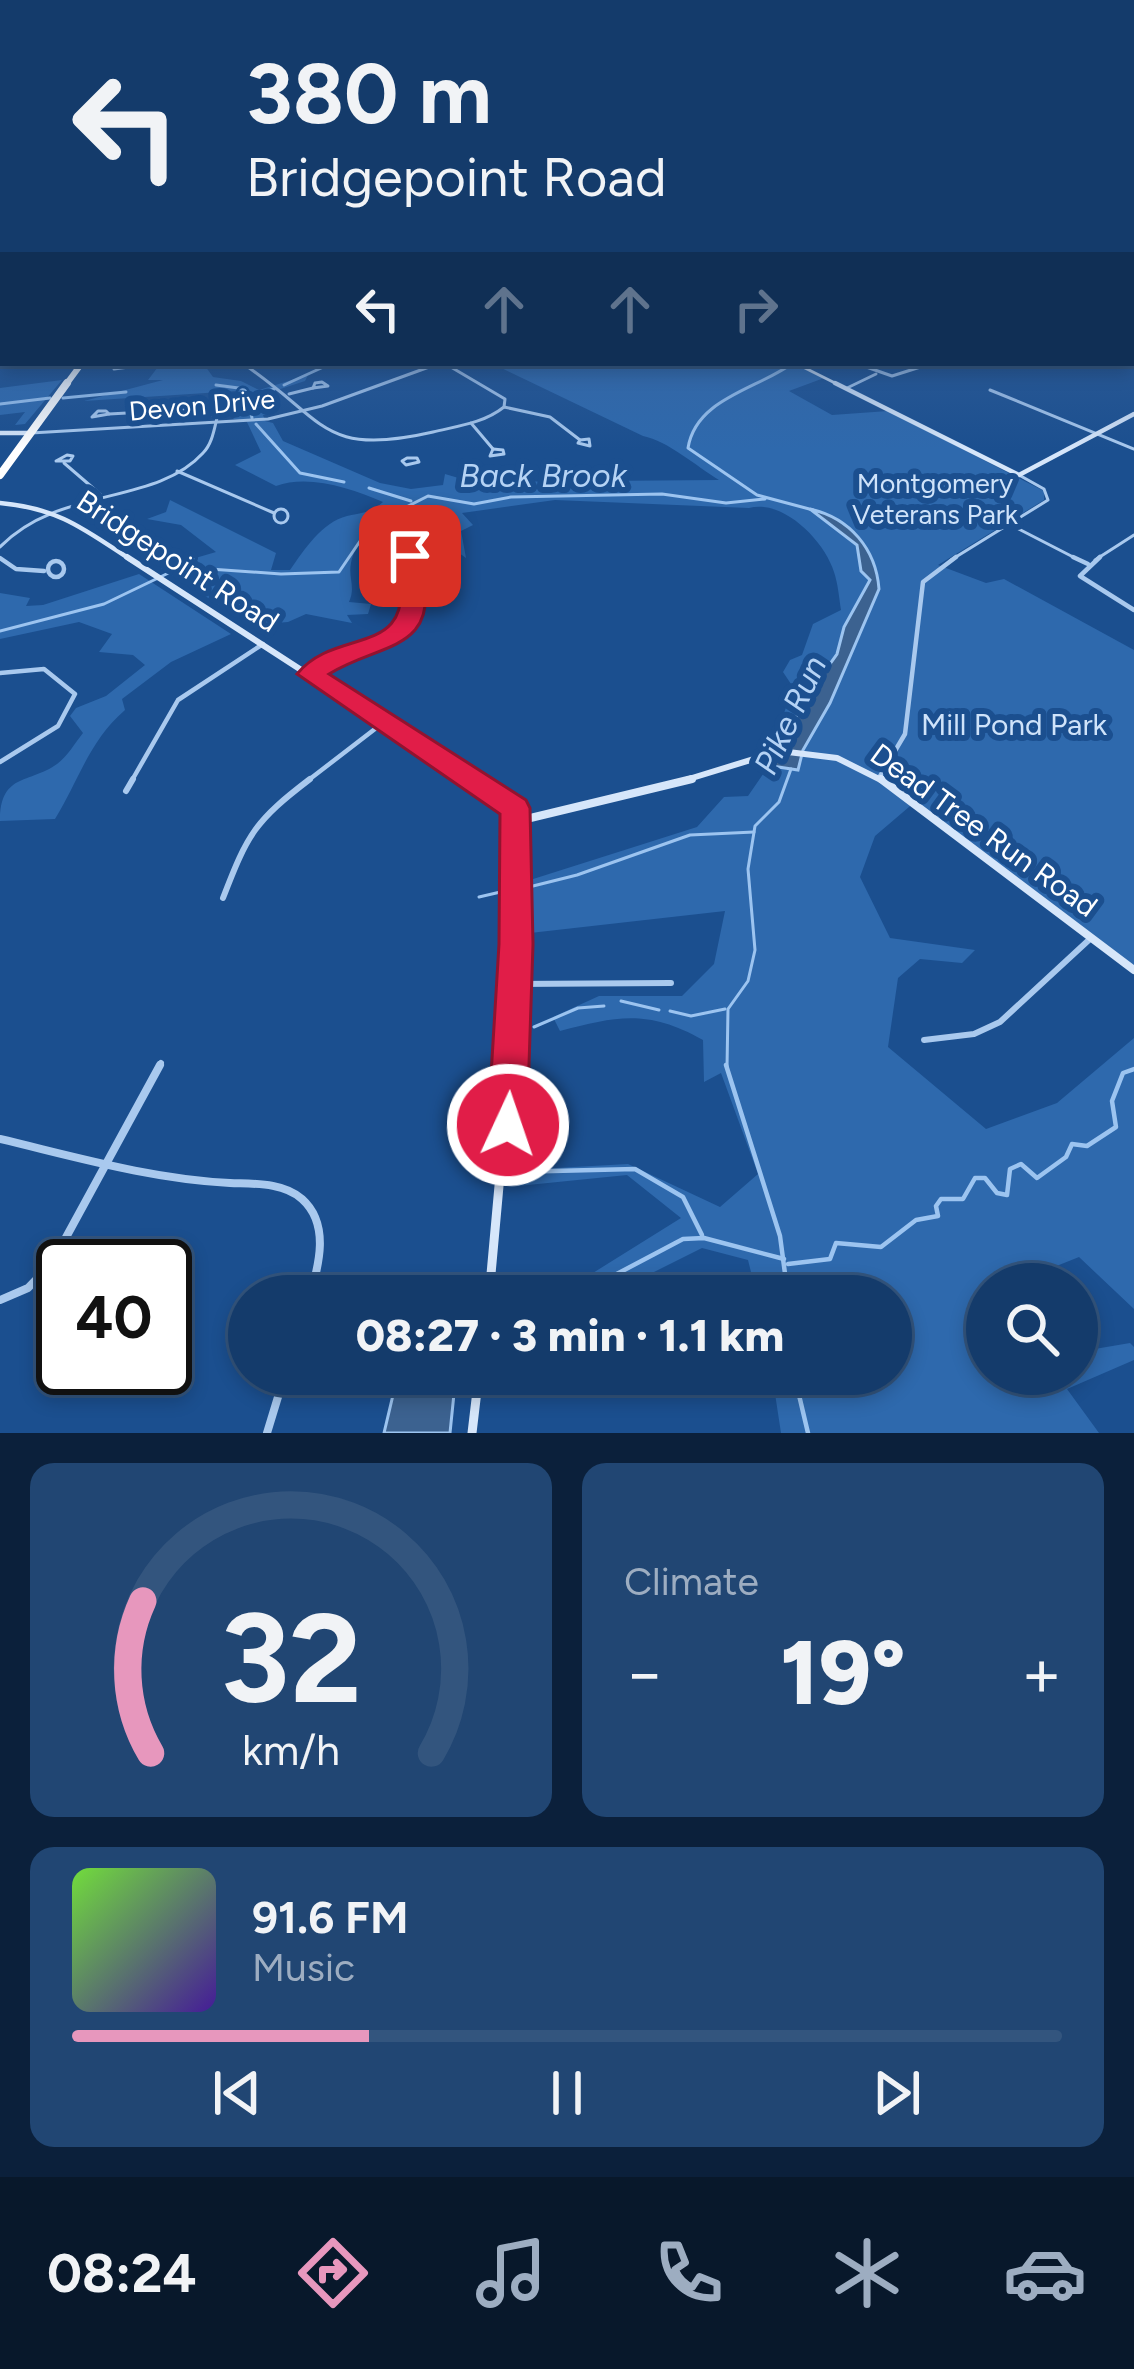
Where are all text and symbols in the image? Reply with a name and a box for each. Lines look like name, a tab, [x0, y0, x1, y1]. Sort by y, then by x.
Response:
text: 380 m	[246, 43, 492, 144]
icon: left	[48, 48, 204, 204]
text: Bridgepoint Road	[246, 145, 667, 210]
icon: left	[345, 276, 411, 342]
icon: ahead	[471, 276, 537, 342]
icon: ahead	[597, 276, 663, 342]
icon: right	[723, 276, 789, 342]
street label: Devon Drive	[128, 382, 276, 428]
water label: Back Brook	[459, 456, 628, 495]
park label: Montgomery Veterans Park	[852, 467, 1019, 531]
street label: Bridgepoint Road	[70, 482, 286, 640]
pin	[359, 505, 461, 607]
icon: arrive	[377, 523, 443, 589]
water label: Pike Run	[746, 650, 834, 780]
park label: Mill Pond Park	[921, 706, 1108, 743]
street label: Dead Tree Run Road	[863, 735, 1105, 925]
position arrow	[445, 1062, 571, 1188]
speed limit sign: 40	[36, 1239, 192, 1395]
map controls	[966, 1263, 1098, 1395]
button: search	[966, 1263, 1098, 1395]
text: 08:27 · 3 min · 1.1 km	[356, 1308, 784, 1362]
text: Climate	[624, 1558, 759, 1605]
text: 32	[220, 1583, 362, 1733]
text: 19°	[780, 1618, 906, 1727]
text: −	[624, 1633, 665, 1713]
text: +	[1021, 1633, 1062, 1713]
text: km/h	[242, 1724, 340, 1776]
text: 91.6 FM	[252, 1890, 409, 1944]
text: Music	[252, 1944, 355, 1991]
icon: previous	[204, 2060, 270, 2126]
icon: pause	[534, 2060, 600, 2126]
icon: next	[864, 2060, 930, 2126]
icon: directions	[291, 2231, 375, 2315]
icon: music	[469, 2231, 553, 2315]
icon: phone	[647, 2231, 731, 2315]
icon: climate	[825, 2231, 909, 2315]
icon: car	[1003, 2231, 1087, 2315]
text: 08:24	[47, 2241, 197, 2306]

